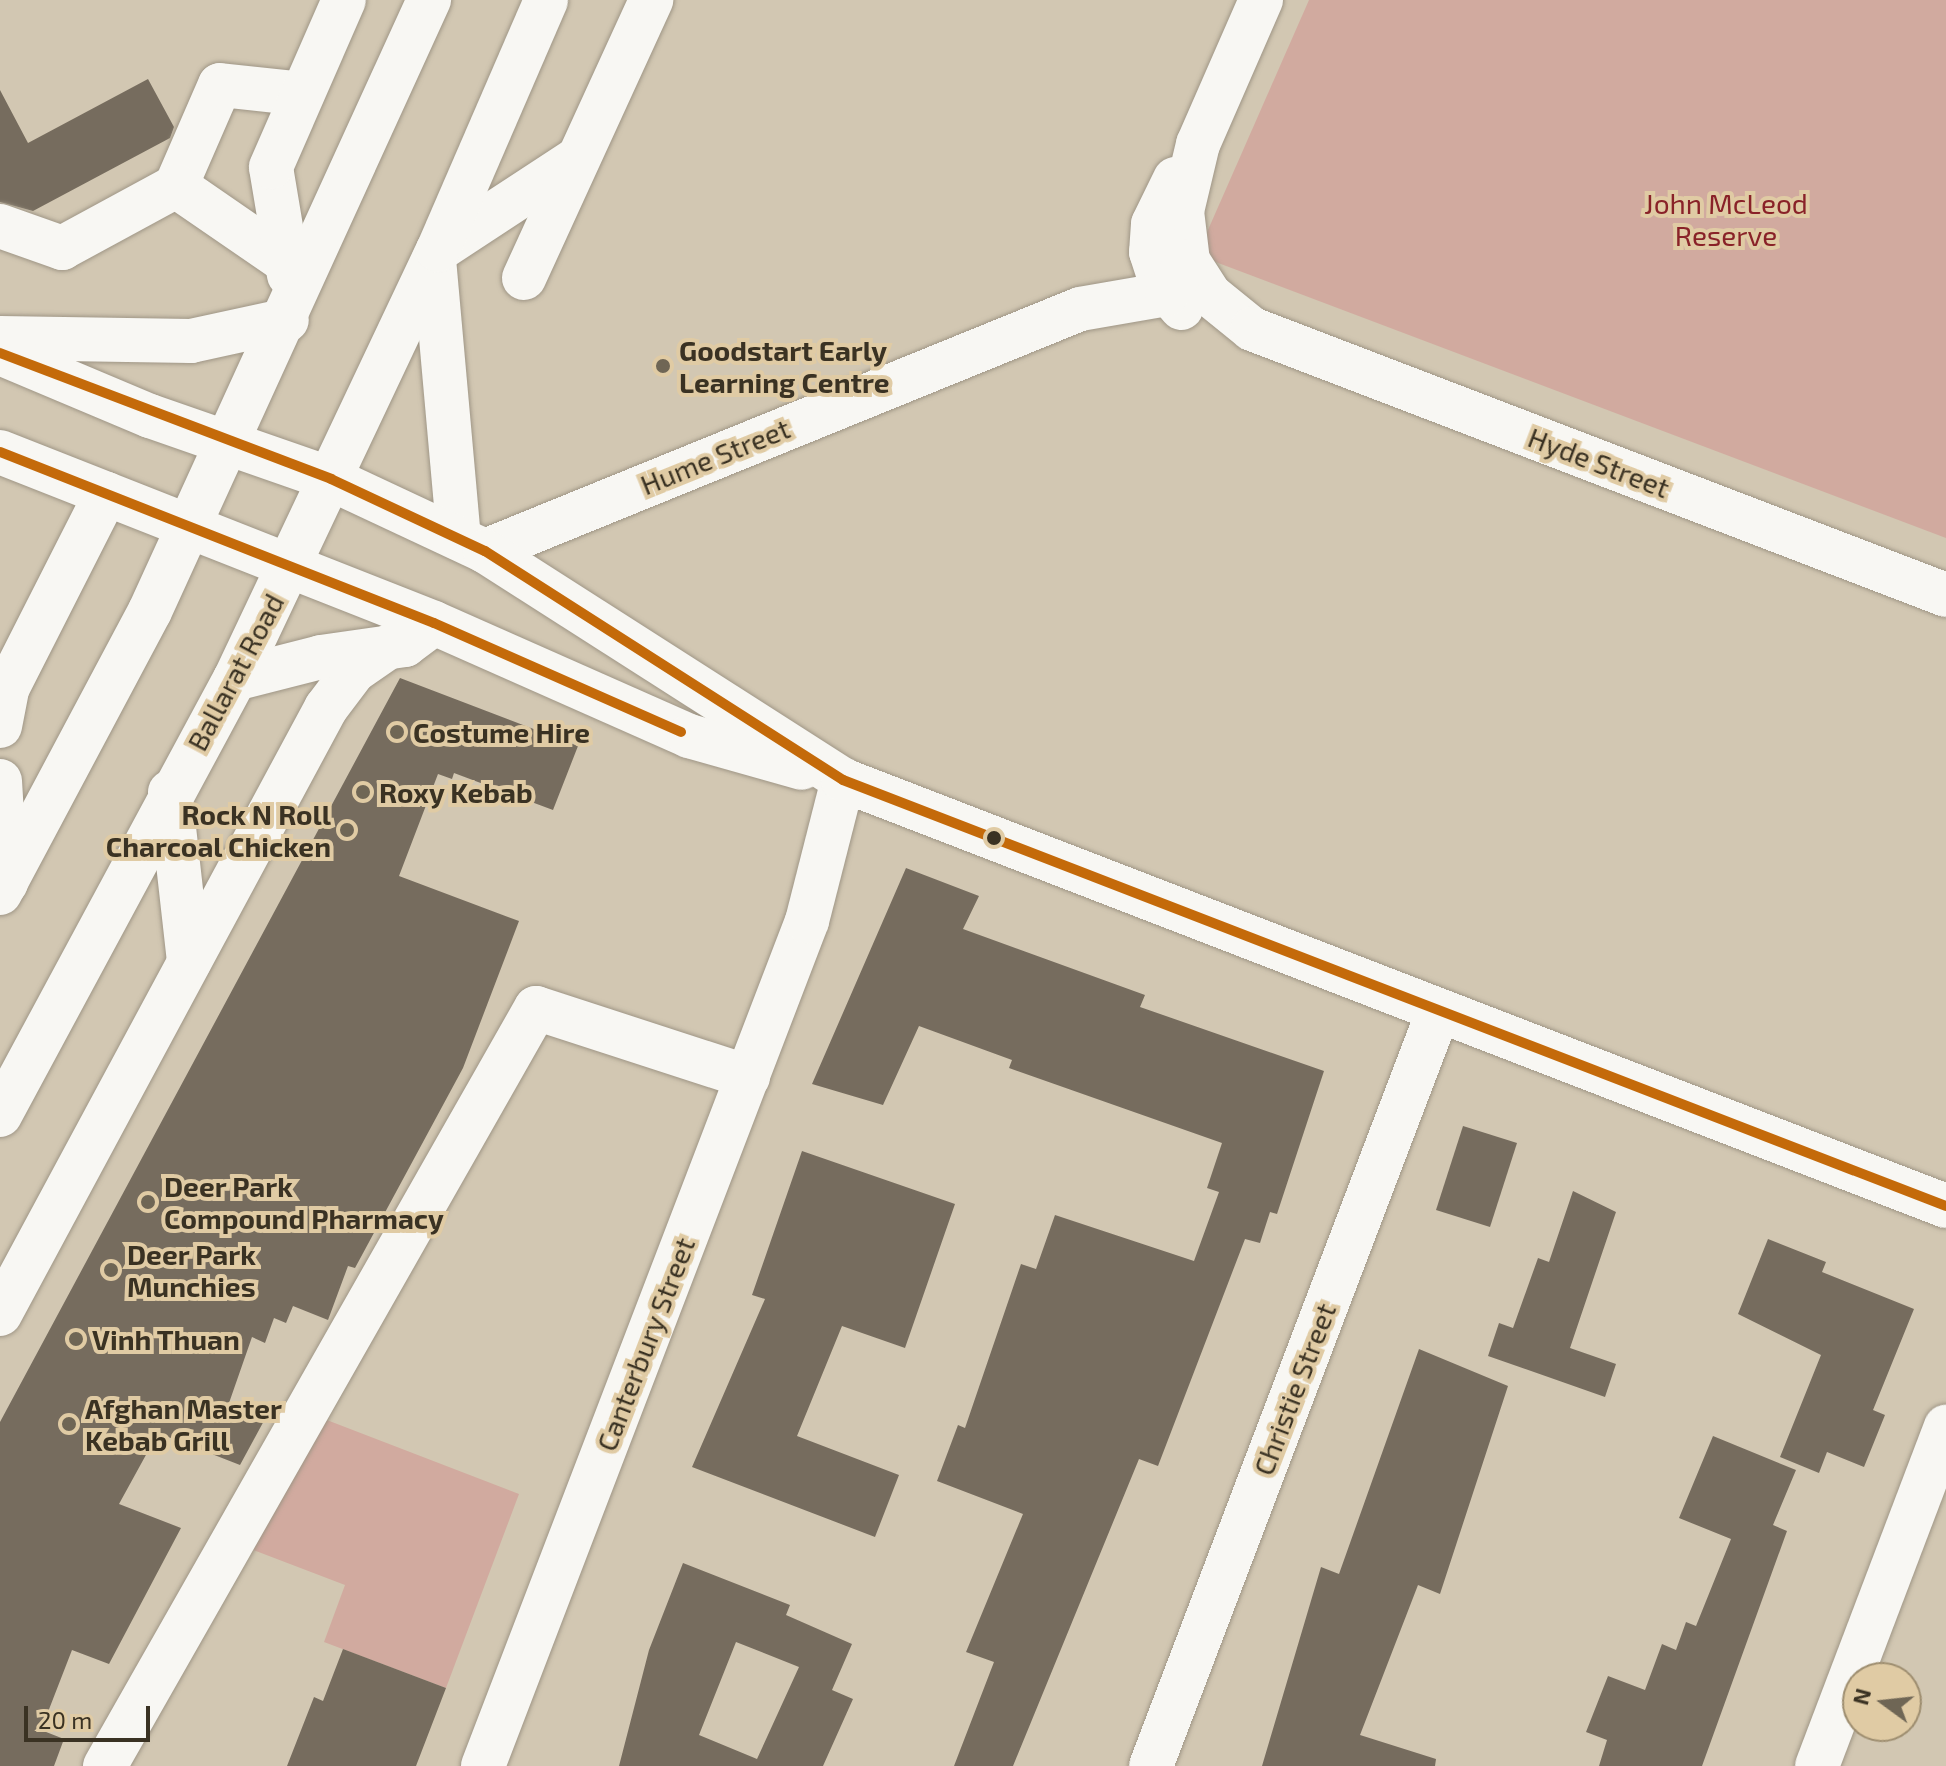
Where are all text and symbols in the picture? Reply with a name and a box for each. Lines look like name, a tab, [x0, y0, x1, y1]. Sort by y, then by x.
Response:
park label: John McLeod Reserve	[1644, 186, 1808, 252]
place label: Goodstart Early Learning Centre	[679, 333, 889, 399]
marker: Goodstart Early Learning Centre	[654, 357, 672, 375]
street label: Hume Street	[635, 411, 795, 501]
street label: Hyde Street	[1524, 420, 1674, 504]
street label: Ballarat Road	[180, 588, 290, 756]
place label: Costume Hire	[413, 715, 590, 749]
marker: Costume Hire	[388, 723, 406, 741]
place label: Roxy Kebab	[379, 775, 533, 809]
marker: Roxy Kebab	[354, 783, 372, 801]
place label: Rock N Roll Charcoal Chicken	[105, 797, 331, 863]
marker: Rock N Roll Charcoal Chicken	[338, 821, 356, 839]
unlabelled marker	[986, 830, 1002, 846]
place label: Deer Park Compound Pharmacy	[164, 1169, 444, 1235]
marker: Deer Park Compound Pharmacy	[139, 1193, 157, 1211]
street label: Canterbury Street	[589, 1232, 701, 1456]
place label: Deer Park Munchies	[127, 1237, 256, 1303]
marker: Deer Park Munchies	[102, 1261, 120, 1279]
street label: Christie Street	[1246, 1298, 1342, 1480]
place label: Vinh Thuan	[92, 1322, 240, 1356]
marker: Vinh Thuan	[67, 1330, 85, 1348]
place label: Afghan Master Kebab Grill	[85, 1391, 282, 1457]
marker: Afghan Master Kebab Grill	[60, 1415, 78, 1433]
north arrow	[1842, 1662, 1922, 1742]
text: N	[1846, 1685, 1875, 1707]
scale bar	[28, 1690, 154, 1740]
text: 20 m	[38, 1705, 92, 1734]

